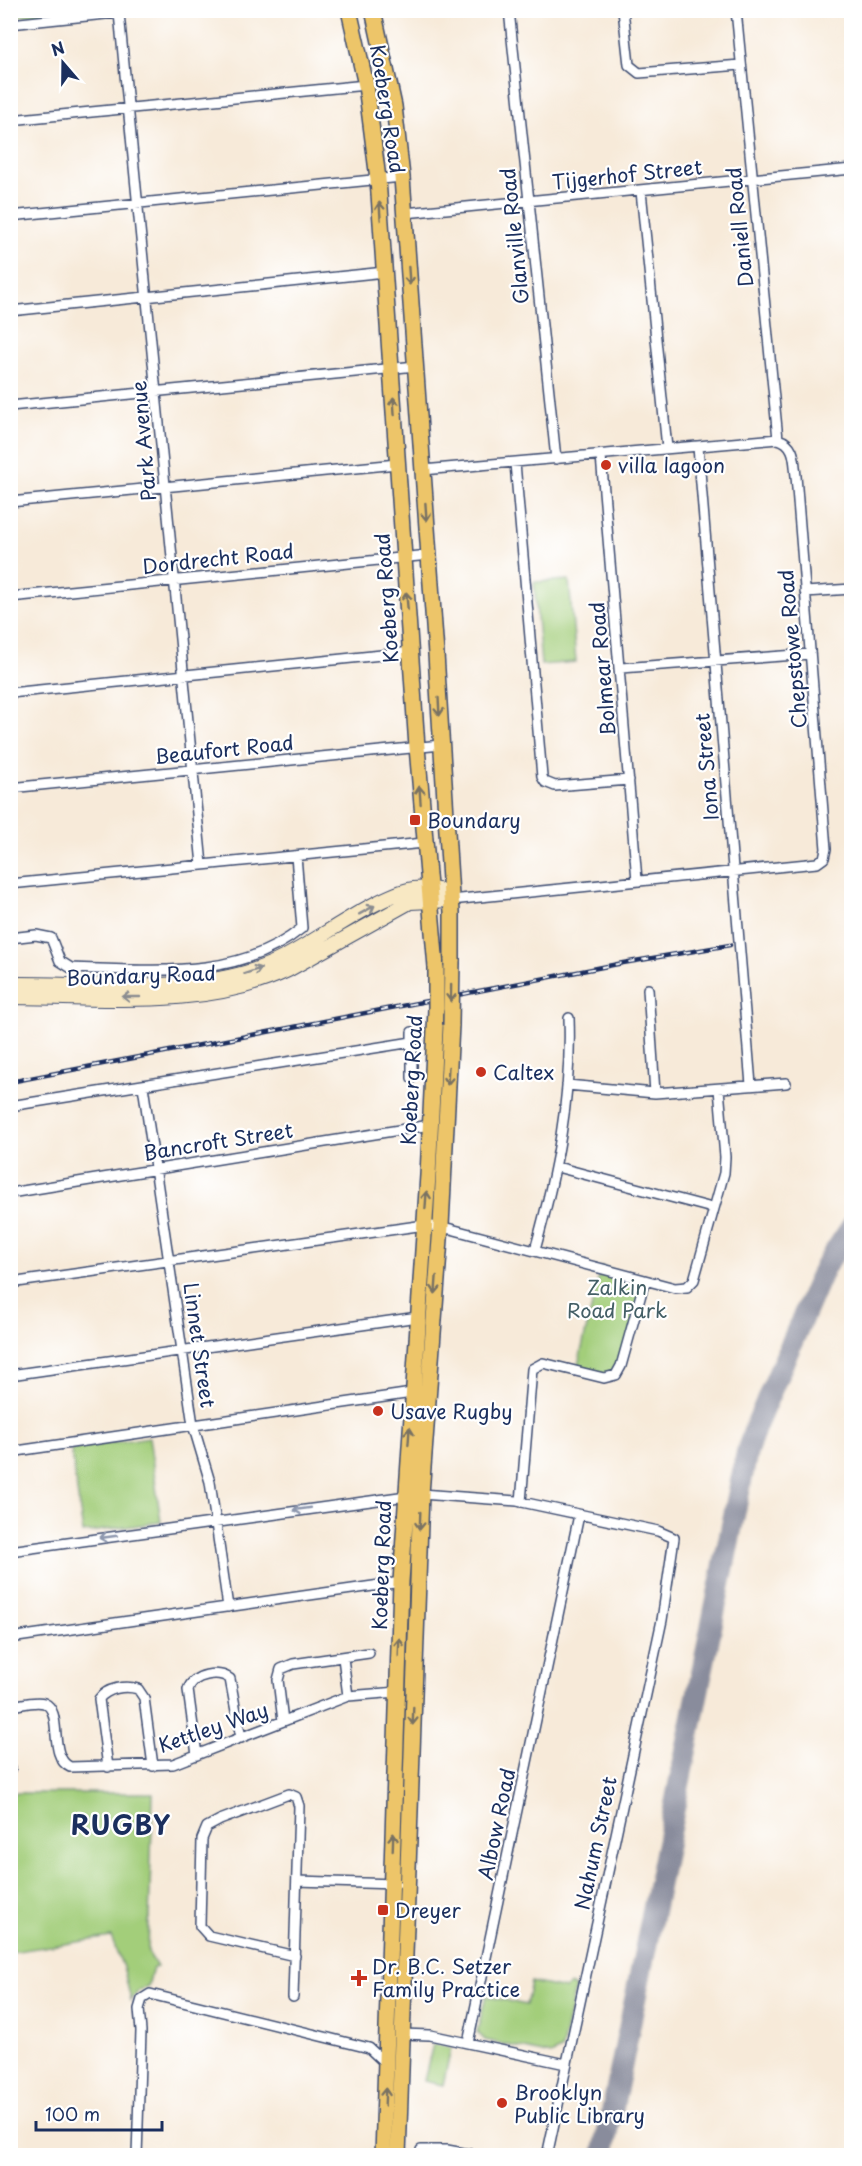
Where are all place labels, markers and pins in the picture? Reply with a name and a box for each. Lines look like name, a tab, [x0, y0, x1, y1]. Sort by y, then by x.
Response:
place label: villa lagoon	[618, 450, 725, 480]
marker: villa lagoon	[599, 458, 613, 472]
place label: Boundary	[427, 805, 521, 835]
marker: Boundary	[408, 813, 422, 827]
place label: Caltex	[493, 1057, 554, 1087]
marker: Caltex	[474, 1065, 488, 1079]
place label: Usave Rugby	[390, 1396, 512, 1426]
marker: Usave Rugby	[371, 1404, 385, 1418]
place label: Dreyer	[395, 1895, 462, 1925]
marker: Dreyer	[376, 1903, 390, 1917]
place label: Dr. B.C. Setzer Family Practice	[372, 1951, 520, 2004]
marker: Dr. B.C. Setzer Family Practice	[350, 1969, 368, 1987]
place label: Brooklyn Public Library	[514, 2077, 645, 2130]
marker: Brooklyn Public Library	[495, 2096, 509, 2110]

